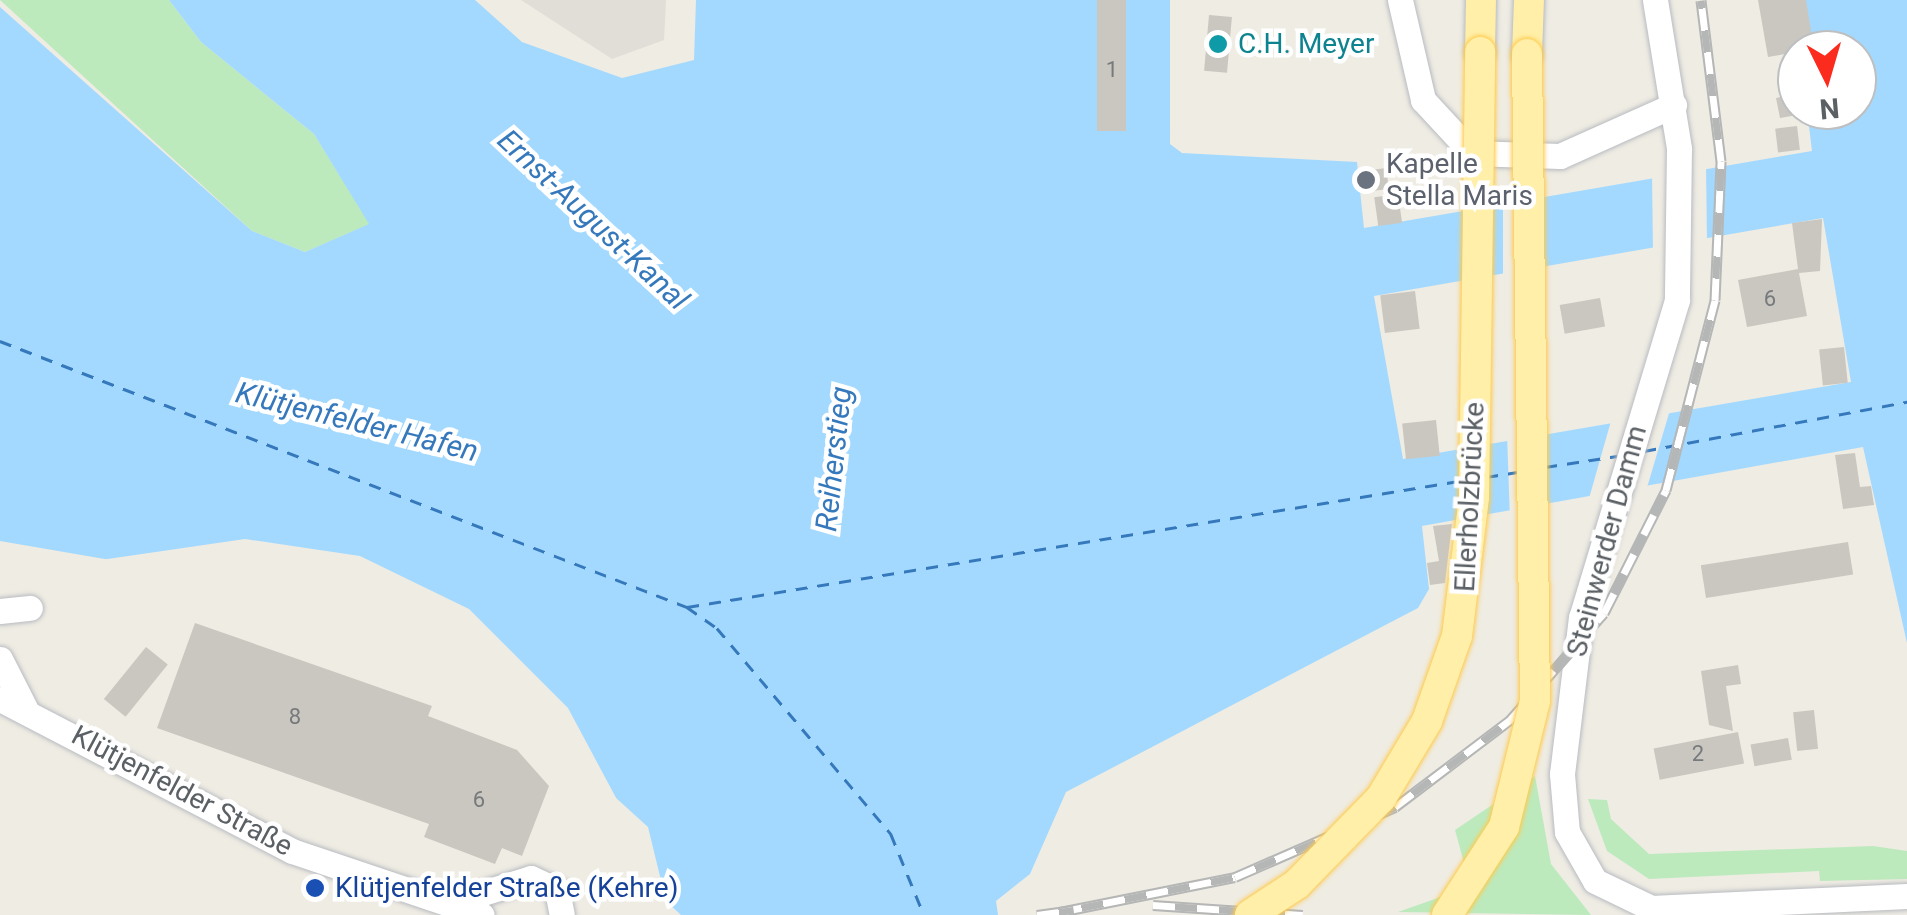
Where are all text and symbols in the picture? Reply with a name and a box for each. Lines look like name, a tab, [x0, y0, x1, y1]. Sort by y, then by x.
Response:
place label: C.H. Meyer	[1238, 27, 1374, 61]
north arrow	[1777, 30, 1877, 130]
marker: C.H. Meyer	[1207, 33, 1229, 55]
house number: 1	[1106, 57, 1118, 83]
text: N	[1818, 91, 1841, 126]
water label: Ernst-August-Kanal	[490, 122, 696, 318]
place label: Kapelle Stella Maris	[1386, 147, 1533, 213]
marker: Kapelle Stella Maris	[1355, 169, 1377, 191]
house number: 6	[1764, 286, 1776, 312]
water label: Klütjenfelder Hafen	[232, 374, 482, 470]
water label: Reiherstieg	[809, 385, 859, 533]
street label: Ellerholzbrücke	[1448, 401, 1492, 593]
street label: Steinwerder Damm	[1560, 422, 1654, 660]
house number: 8	[289, 704, 301, 730]
street label: Klütjenfelder Straße	[66, 719, 298, 863]
house number: 2	[1692, 741, 1704, 767]
house number: 6	[473, 787, 485, 813]
place label: Klütjenfelder Straße (Kehre)	[335, 871, 678, 905]
marker: Klütjenfelder Straße (Kehre)	[304, 877, 326, 899]

